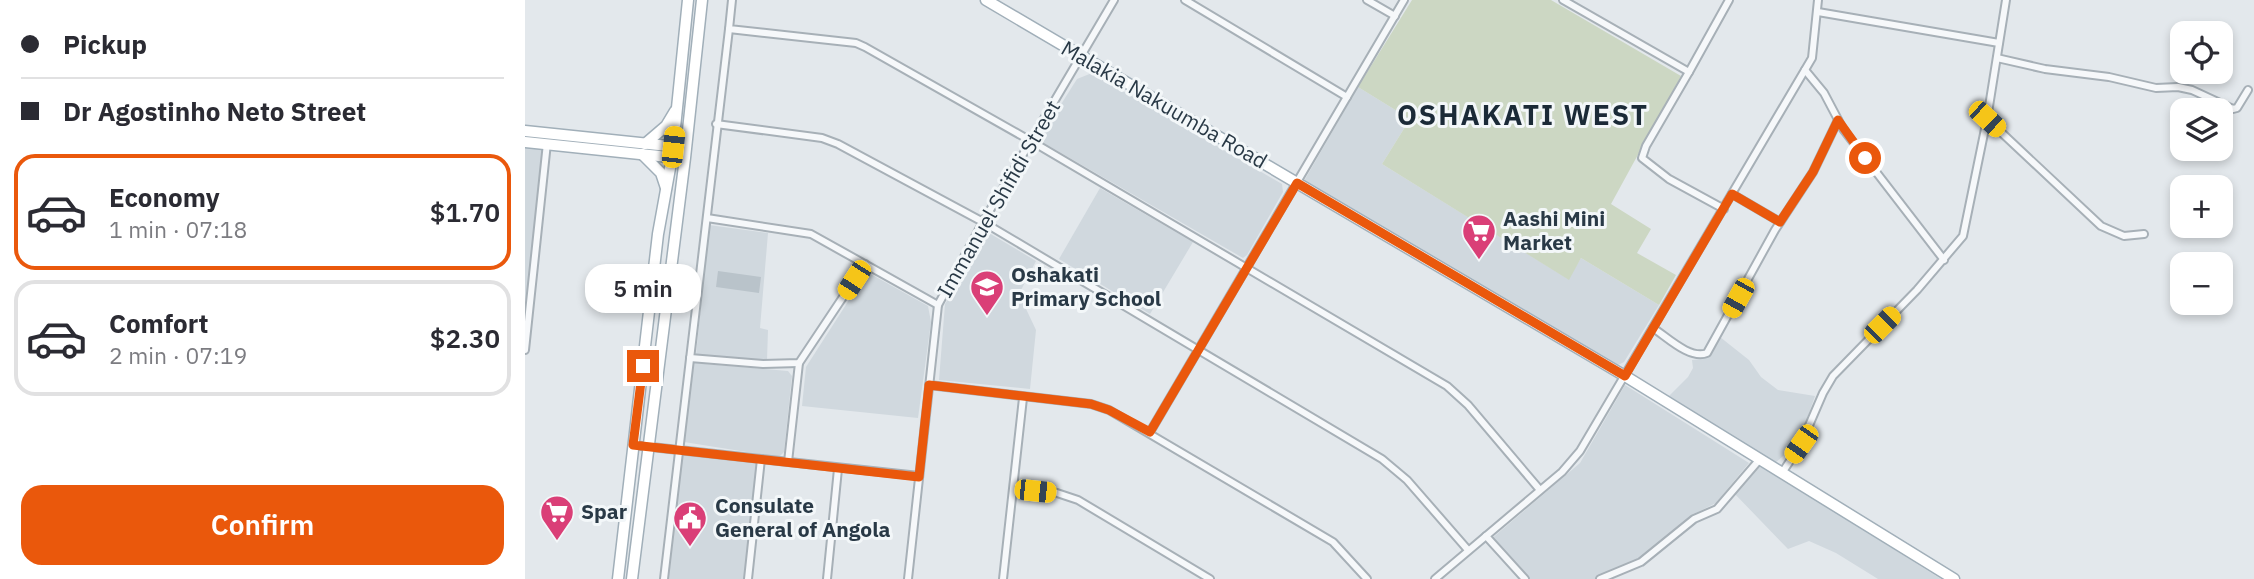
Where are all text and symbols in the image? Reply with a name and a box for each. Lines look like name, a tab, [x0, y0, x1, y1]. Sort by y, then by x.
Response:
map controls	[2170, 21, 2233, 315]
button: locate	[2170, 21, 2233, 84]
text: Pickup	[63, 27, 147, 61]
street label: Malakia Nakuumba Road	[1056, 34, 1273, 175]
text: Dr Agostinho Neto Street	[63, 94, 366, 128]
street label: Immanuel Shifidi Street	[930, 95, 1066, 302]
district label: OSHAKATI WEST	[1397, 96, 1649, 133]
car	[1965, 97, 2010, 141]
button: layers	[2170, 98, 2233, 161]
car	[661, 125, 686, 169]
route start	[1849, 142, 1881, 174]
button: +	[2170, 175, 2233, 238]
text: Economy	[109, 180, 220, 214]
icon: car	[25, 181, 88, 244]
text: $1.70	[430, 195, 500, 229]
place label: Aashi Mini Market	[1503, 204, 1605, 256]
supermarket icon: Aashi Mini Market	[1460, 212, 1498, 261]
text: 1 min · 07:18	[109, 214, 247, 244]
button: −	[2170, 252, 2233, 315]
car	[834, 257, 875, 303]
place label: Oshakati Primary School	[1011, 260, 1161, 312]
callout: 5 min	[585, 264, 701, 314]
school or university icon: Oshakati Primary School	[968, 268, 1006, 317]
text: 5 min	[613, 273, 673, 303]
car	[1719, 275, 1758, 321]
car	[1860, 303, 1905, 347]
text: Comfort	[109, 306, 208, 340]
icon: car	[25, 307, 88, 370]
text: $2.30	[430, 321, 500, 355]
text: 2 min · 07:19	[109, 340, 247, 370]
route end	[627, 350, 659, 382]
car	[1781, 421, 1822, 467]
car	[1014, 478, 1057, 504]
button: Confirm	[21, 485, 504, 565]
place label: Consulate General of Angola	[715, 491, 891, 543]
supermarket icon: Spar	[538, 493, 576, 542]
place label: Spar	[581, 497, 628, 525]
public building icon: Consulate General of Angola	[671, 499, 709, 548]

